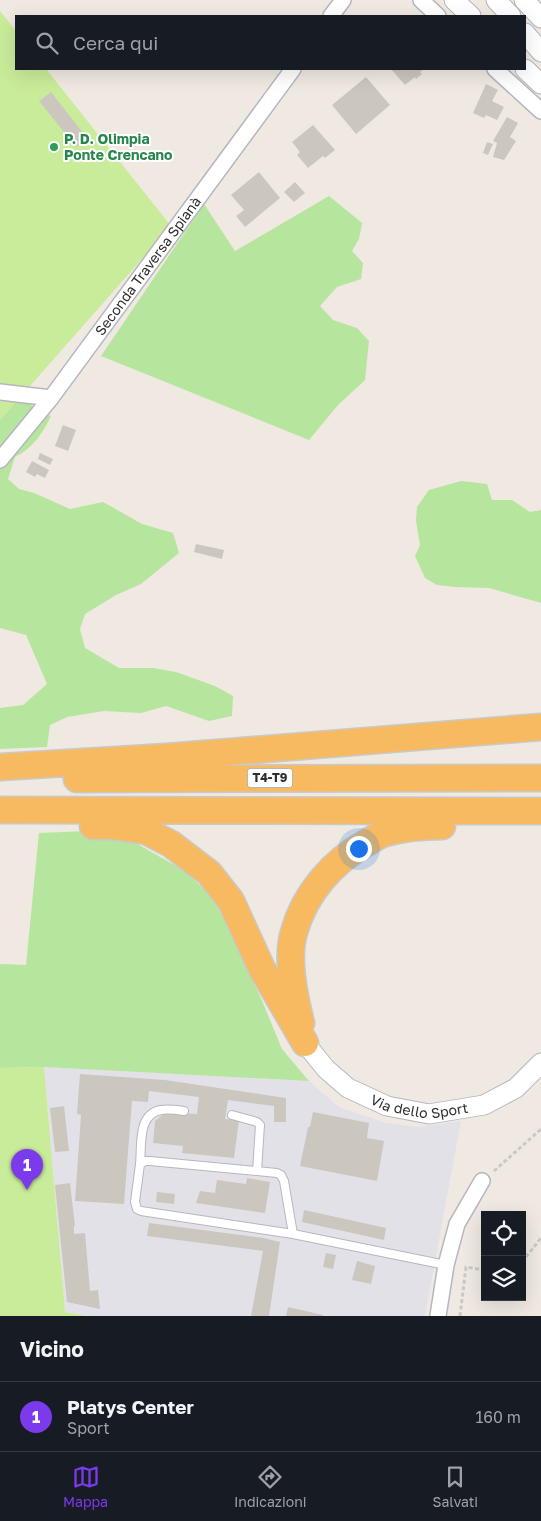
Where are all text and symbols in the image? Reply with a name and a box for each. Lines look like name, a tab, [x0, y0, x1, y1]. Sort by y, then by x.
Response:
search box	[15, 15, 526, 70]
icon: search	[33, 29, 61, 57]
text: Cerca qui	[73, 31, 158, 54]
place label: P. D. Olimpia Ponte Crencano	[64, 130, 172, 163]
marker: P. D. Olimpia Ponte Crencano	[48, 141, 60, 153]
street label: Seconda Traversa Spianà	[91, 193, 204, 339]
road number: T4-T9	[248, 768, 292, 788]
your location	[346, 836, 372, 862]
street label: Via dello Sport	[368, 1091, 469, 1122]
pin: 1	[11, 1149, 43, 1190]
map controls	[481, 1211, 526, 1301]
button: locate	[481, 1211, 526, 1256]
button: layers	[481, 1256, 526, 1301]
text: Vicino	[20, 1336, 84, 1362]
text: Platys Center	[67, 1395, 194, 1418]
text: 1	[32, 1407, 40, 1427]
text: 160 m	[475, 1407, 521, 1427]
text: Sport	[67, 1418, 110, 1438]
tab: Mappa	[63, 1463, 108, 1510]
tab: Indicazioni	[234, 1463, 307, 1510]
tab: Salvati	[432, 1463, 478, 1510]

